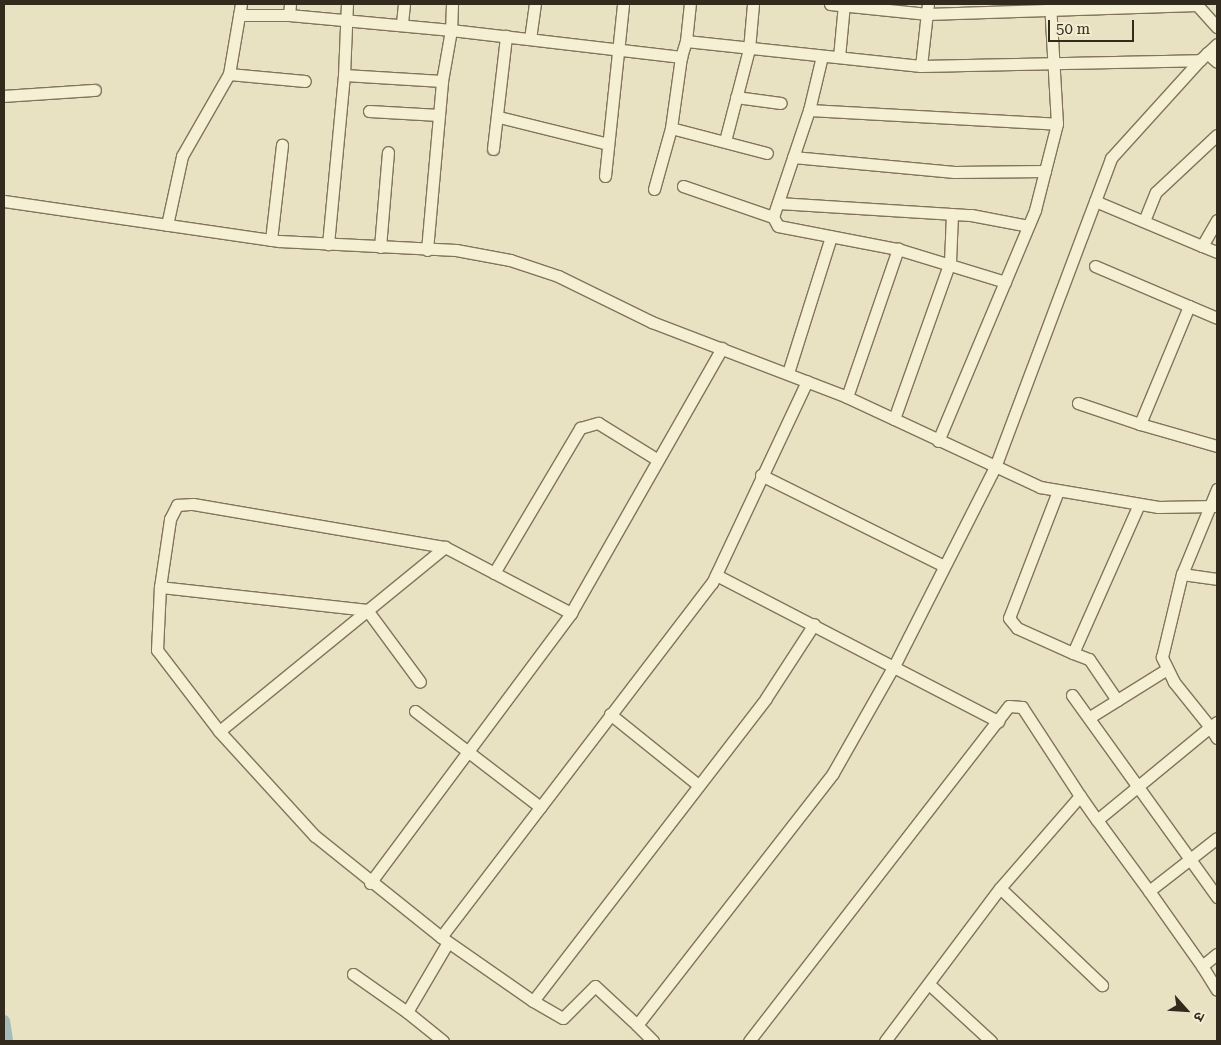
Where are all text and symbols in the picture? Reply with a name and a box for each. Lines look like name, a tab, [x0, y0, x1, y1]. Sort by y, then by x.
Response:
scale bar	[1051, 10, 1137, 42]
text: 50 m	[1056, 20, 1090, 38]
north arrow	[1161, 985, 1211, 1035]
text: उ	[1190, 1009, 1208, 1024]

